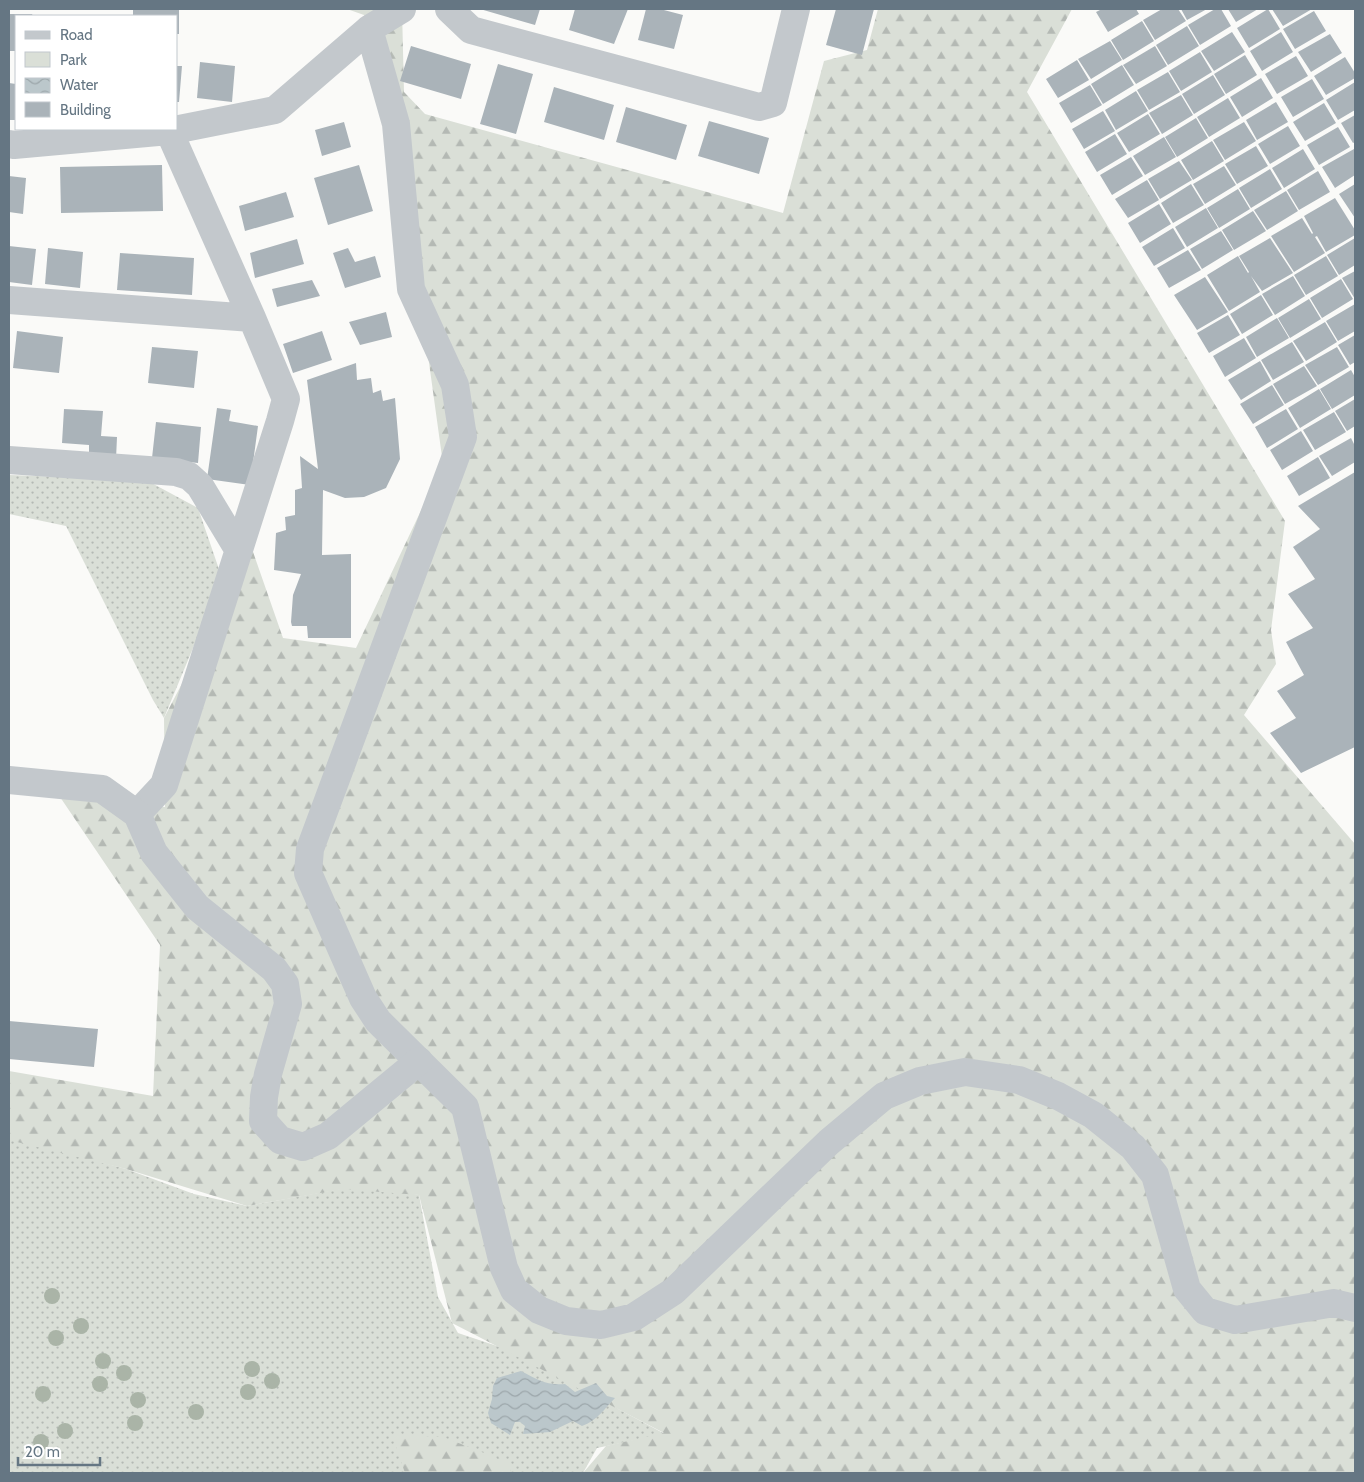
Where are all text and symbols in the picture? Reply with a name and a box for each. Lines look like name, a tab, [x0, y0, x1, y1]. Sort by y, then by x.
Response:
legend	[15, 15, 178, 130]
text: Road	[60, 26, 93, 44]
text: Park	[60, 51, 87, 69]
text: Water	[60, 76, 98, 94]
text: Building	[60, 101, 111, 119]
scale bar	[18, 1434, 100, 1466]
text: 20 m	[25, 1443, 60, 1461]

